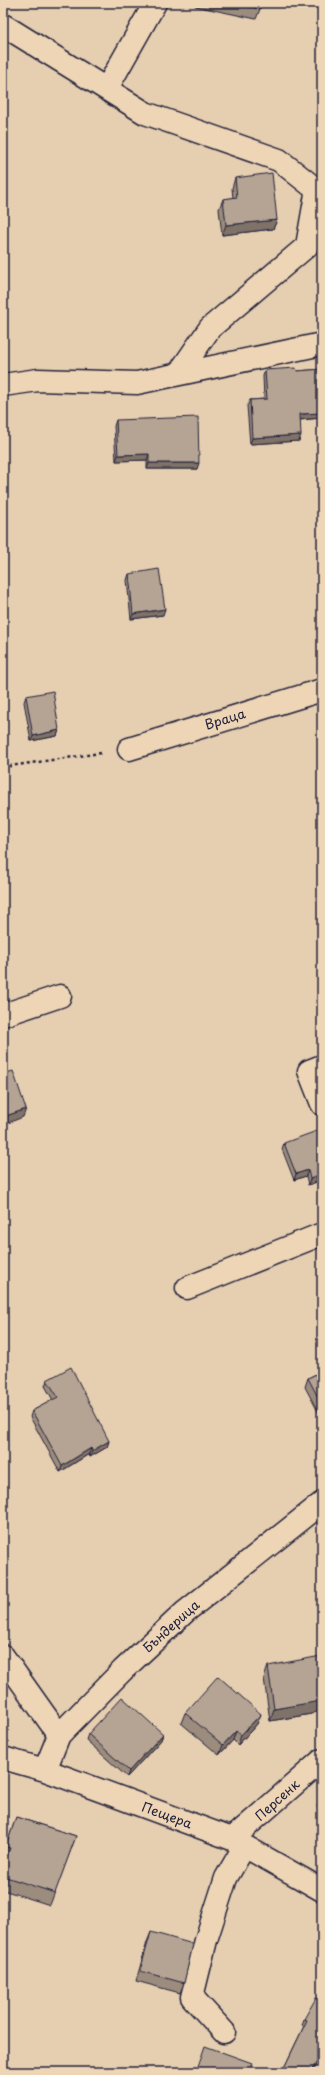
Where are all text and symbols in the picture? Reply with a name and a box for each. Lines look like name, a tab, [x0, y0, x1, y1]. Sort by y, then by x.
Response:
street label: Враца	[202, 703, 248, 734]
street label: Бъндерица	[138, 1594, 204, 1656]
street label: Персенк	[250, 1774, 303, 1825]
street label: Пещера	[139, 1797, 196, 1833]

